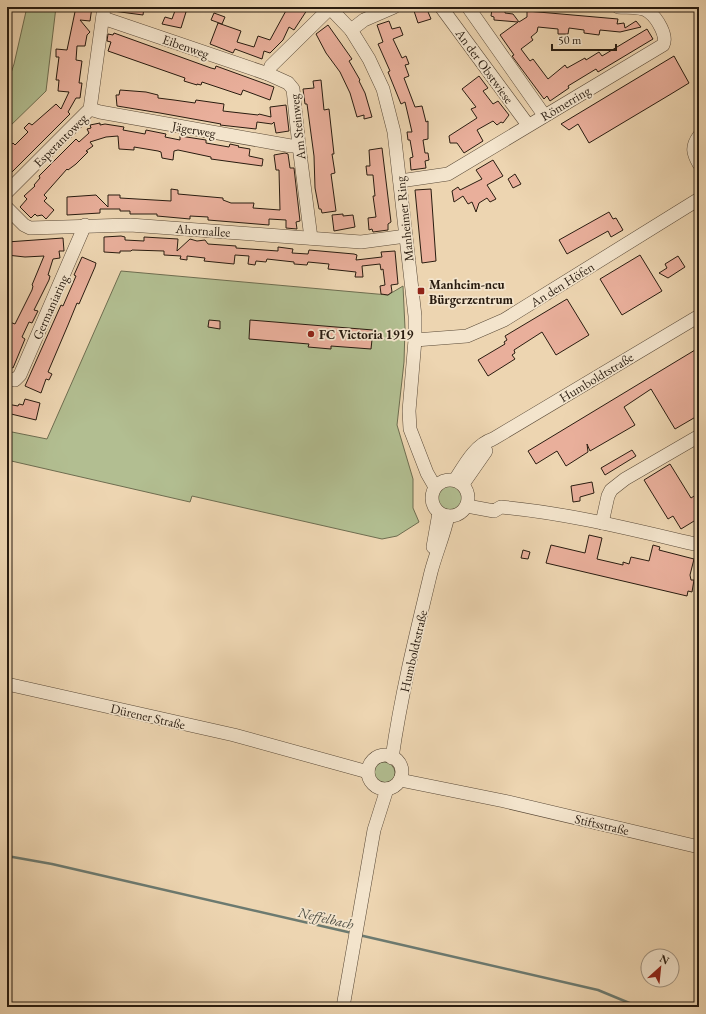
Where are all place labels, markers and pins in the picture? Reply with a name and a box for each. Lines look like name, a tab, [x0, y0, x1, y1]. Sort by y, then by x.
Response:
place label: Manheim-neu Bürgerzentrum	[429, 276, 514, 308]
marker: Manheim-neu Bürgerzentrum	[416, 286, 426, 296]
place label: FC Victoria 1919	[319, 326, 413, 343]
marker: FC Victoria 1919	[306, 329, 316, 339]

